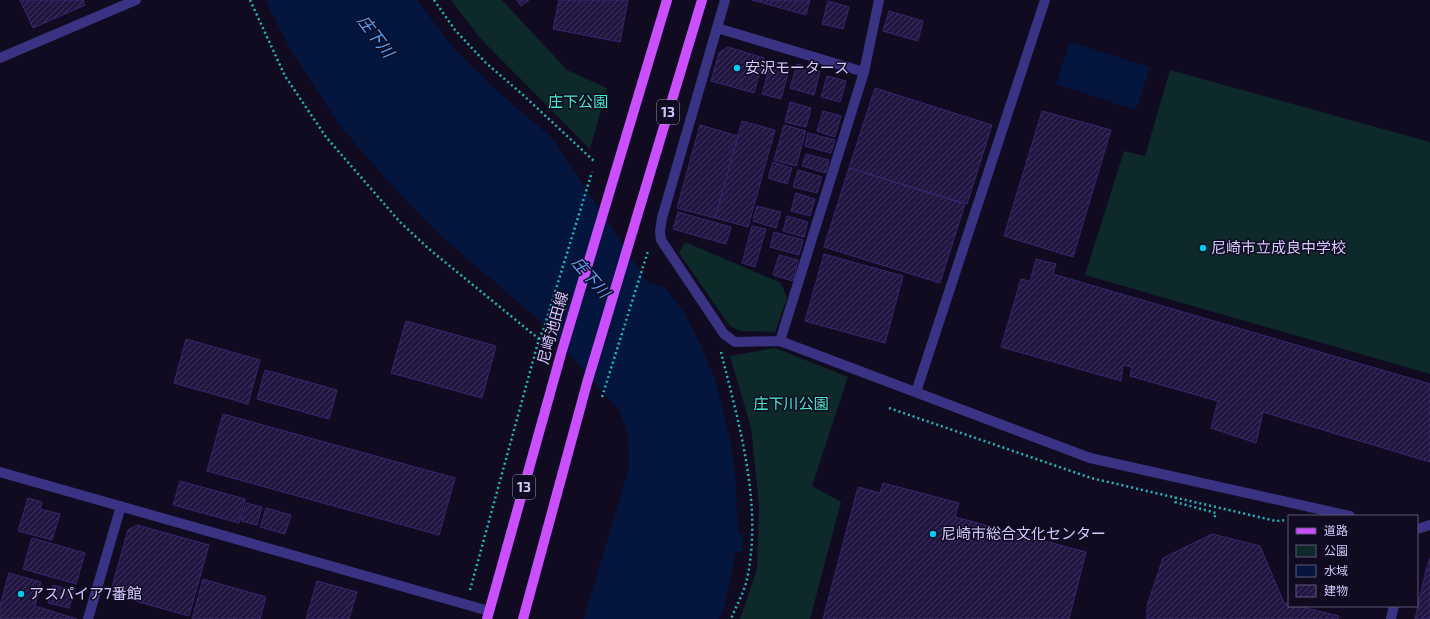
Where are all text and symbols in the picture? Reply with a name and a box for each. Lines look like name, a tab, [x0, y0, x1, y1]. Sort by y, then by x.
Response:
water label: 庄下川	[354, 11, 400, 62]
place label: 安沢モータース	[745, 58, 849, 76]
marker: 安沢モータース	[732, 63, 742, 73]
park label: 庄下公園	[548, 92, 608, 110]
road number: 13	[657, 100, 679, 124]
place label: 尼崎市立成良中学校	[1211, 238, 1346, 256]
marker: 尼崎市立成良中学校	[1198, 243, 1208, 253]
water label: 庄下川	[568, 252, 616, 303]
street label: 尼崎池田線	[533, 289, 571, 366]
park label: 庄下川公園	[753, 394, 829, 412]
road number: 13	[513, 475, 535, 499]
legend	[1288, 515, 1418, 607]
text: 道路	[1324, 523, 1348, 537]
place label: 尼崎市総合文化センター	[941, 524, 1106, 542]
marker: 尼崎市総合文化センター	[928, 529, 938, 539]
text: 公園	[1324, 543, 1348, 557]
text: 水域	[1324, 563, 1348, 577]
text: 建物	[1324, 583, 1348, 597]
place label: アスパイア7番館	[29, 584, 142, 602]
marker: アスパイア7番館	[16, 589, 26, 599]

